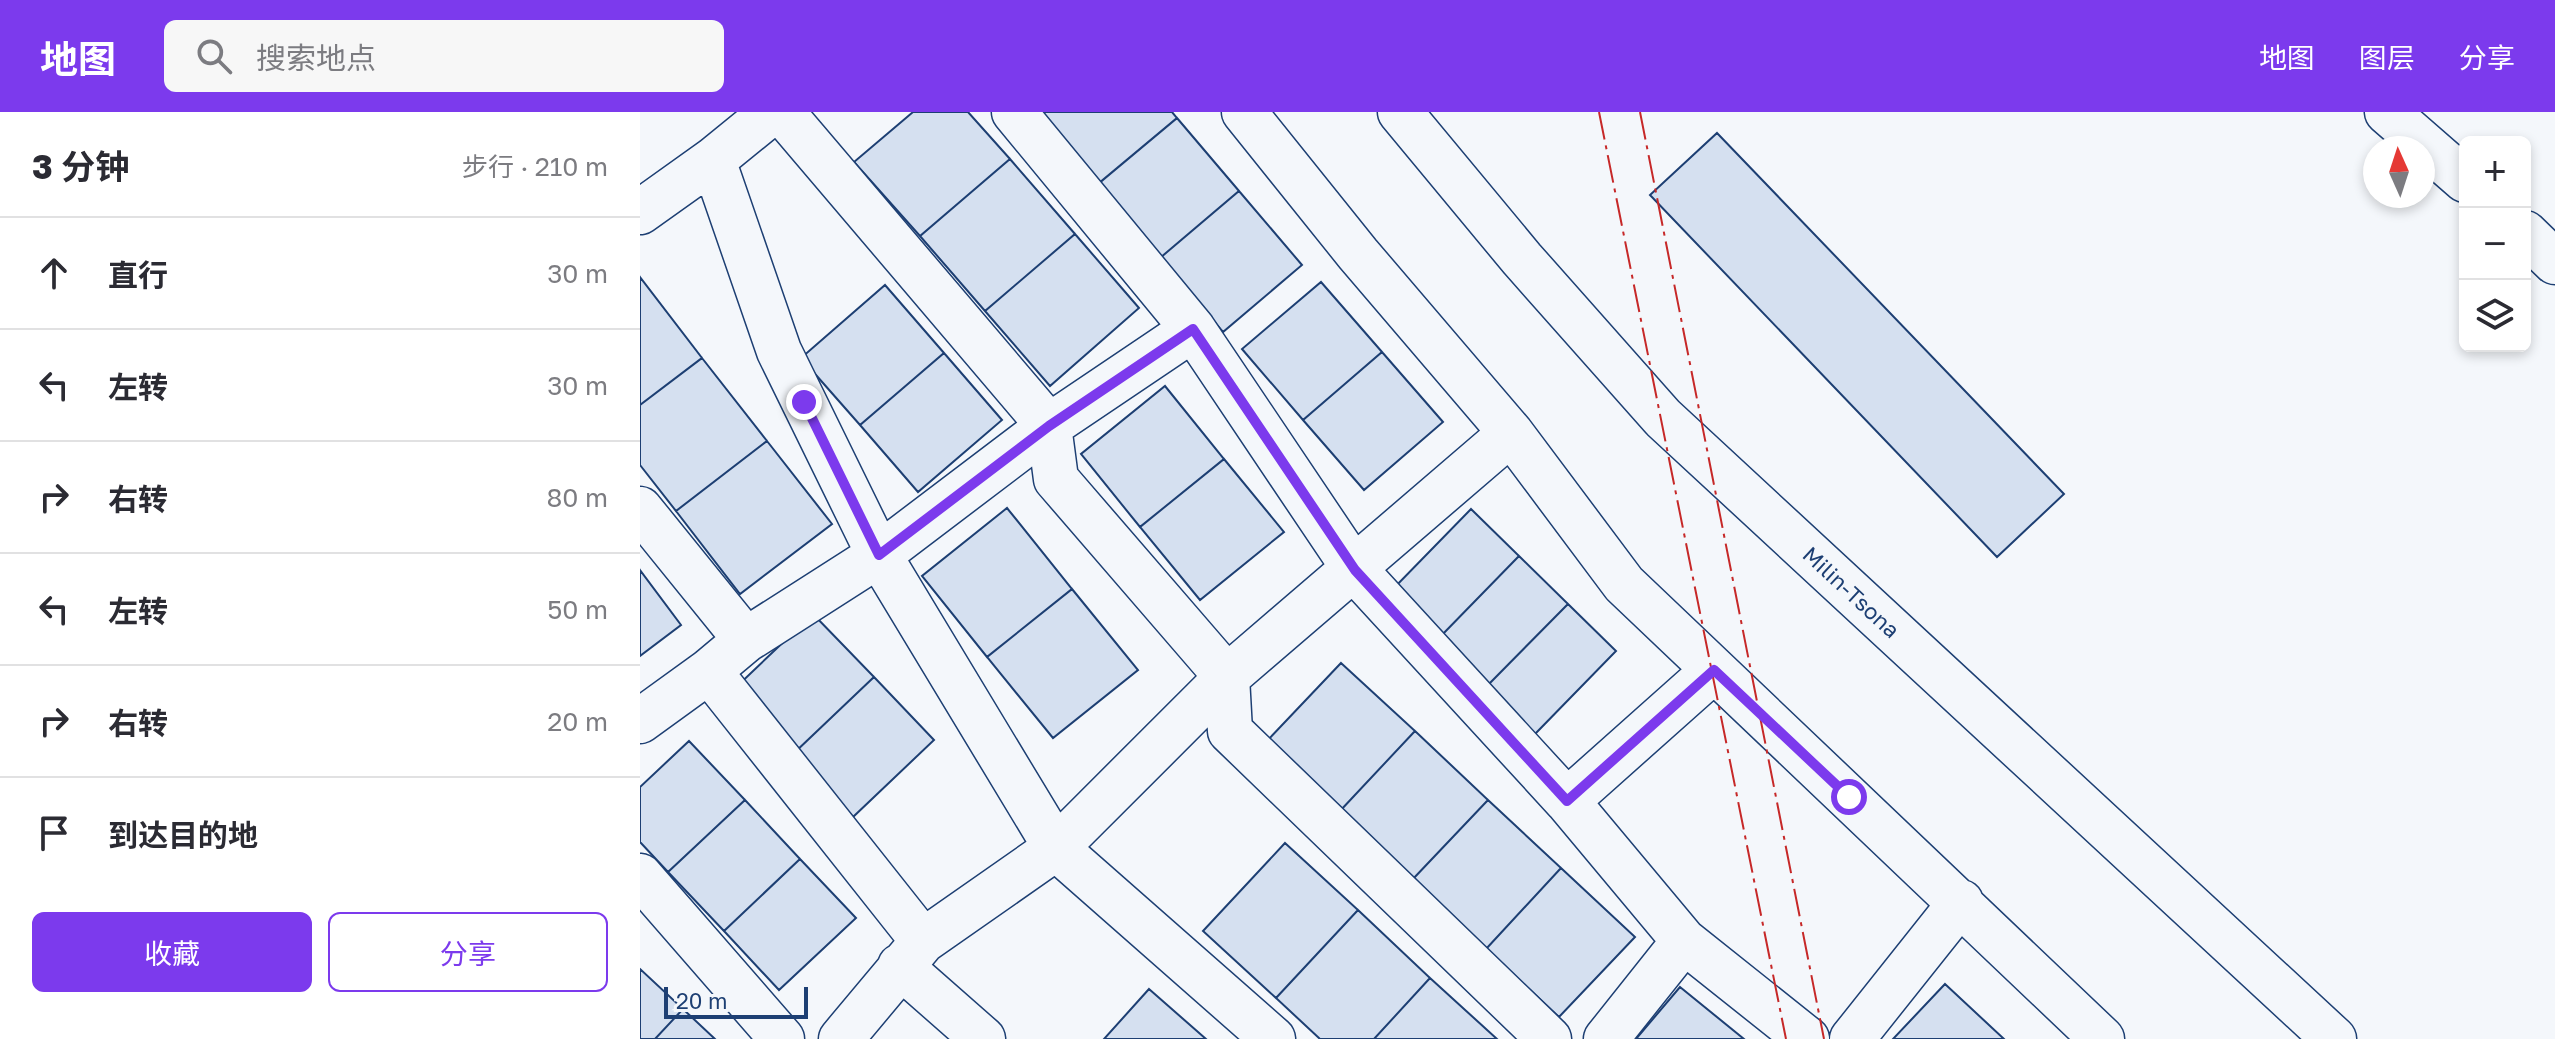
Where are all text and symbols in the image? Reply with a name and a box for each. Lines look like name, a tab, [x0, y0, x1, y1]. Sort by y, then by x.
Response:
search box	[164, 20, 724, 92]
icon: search	[192, 34, 236, 78]
text: 地图	[40, 36, 116, 81]
text: 搜索地点	[256, 40, 376, 76]
text: 地图	[2259, 41, 2315, 74]
text: 图层	[2359, 41, 2415, 74]
text: 分享	[2459, 41, 2515, 74]
north arrow	[2363, 136, 2435, 208]
map controls	[2459, 136, 2531, 352]
button: +	[2459, 136, 2531, 208]
text: 3 分钟	[32, 146, 129, 186]
text: 步行 · 210 m	[462, 151, 608, 182]
button: −	[2459, 208, 2531, 280]
icon: ahead	[32, 251, 76, 295]
text: 直行	[108, 257, 168, 293]
text: 30 m	[547, 258, 608, 289]
button: layers	[2459, 280, 2531, 352]
icon: left	[32, 363, 76, 407]
text: 左转	[108, 369, 168, 405]
text: 30 m	[547, 370, 608, 401]
route end	[786, 384, 822, 420]
icon: right	[32, 475, 76, 519]
text: 右转	[108, 481, 168, 517]
text: 80 m	[547, 482, 608, 513]
street label: Milin-Tsona	[1798, 540, 1906, 643]
icon: left	[32, 587, 76, 631]
text: 左转	[108, 593, 168, 629]
text: 50 m	[547, 594, 608, 625]
icon: right	[32, 699, 76, 743]
text: 右转	[108, 705, 168, 741]
text: 20 m	[547, 706, 608, 737]
route start	[1831, 779, 1867, 815]
icon: arrive	[32, 811, 76, 855]
text: 到达目的地	[108, 817, 258, 853]
button: 收藏	[32, 912, 312, 992]
button: 分享	[328, 912, 608, 992]
scale bar	[664, 983, 808, 1019]
text: 20 m	[676, 987, 727, 1014]

